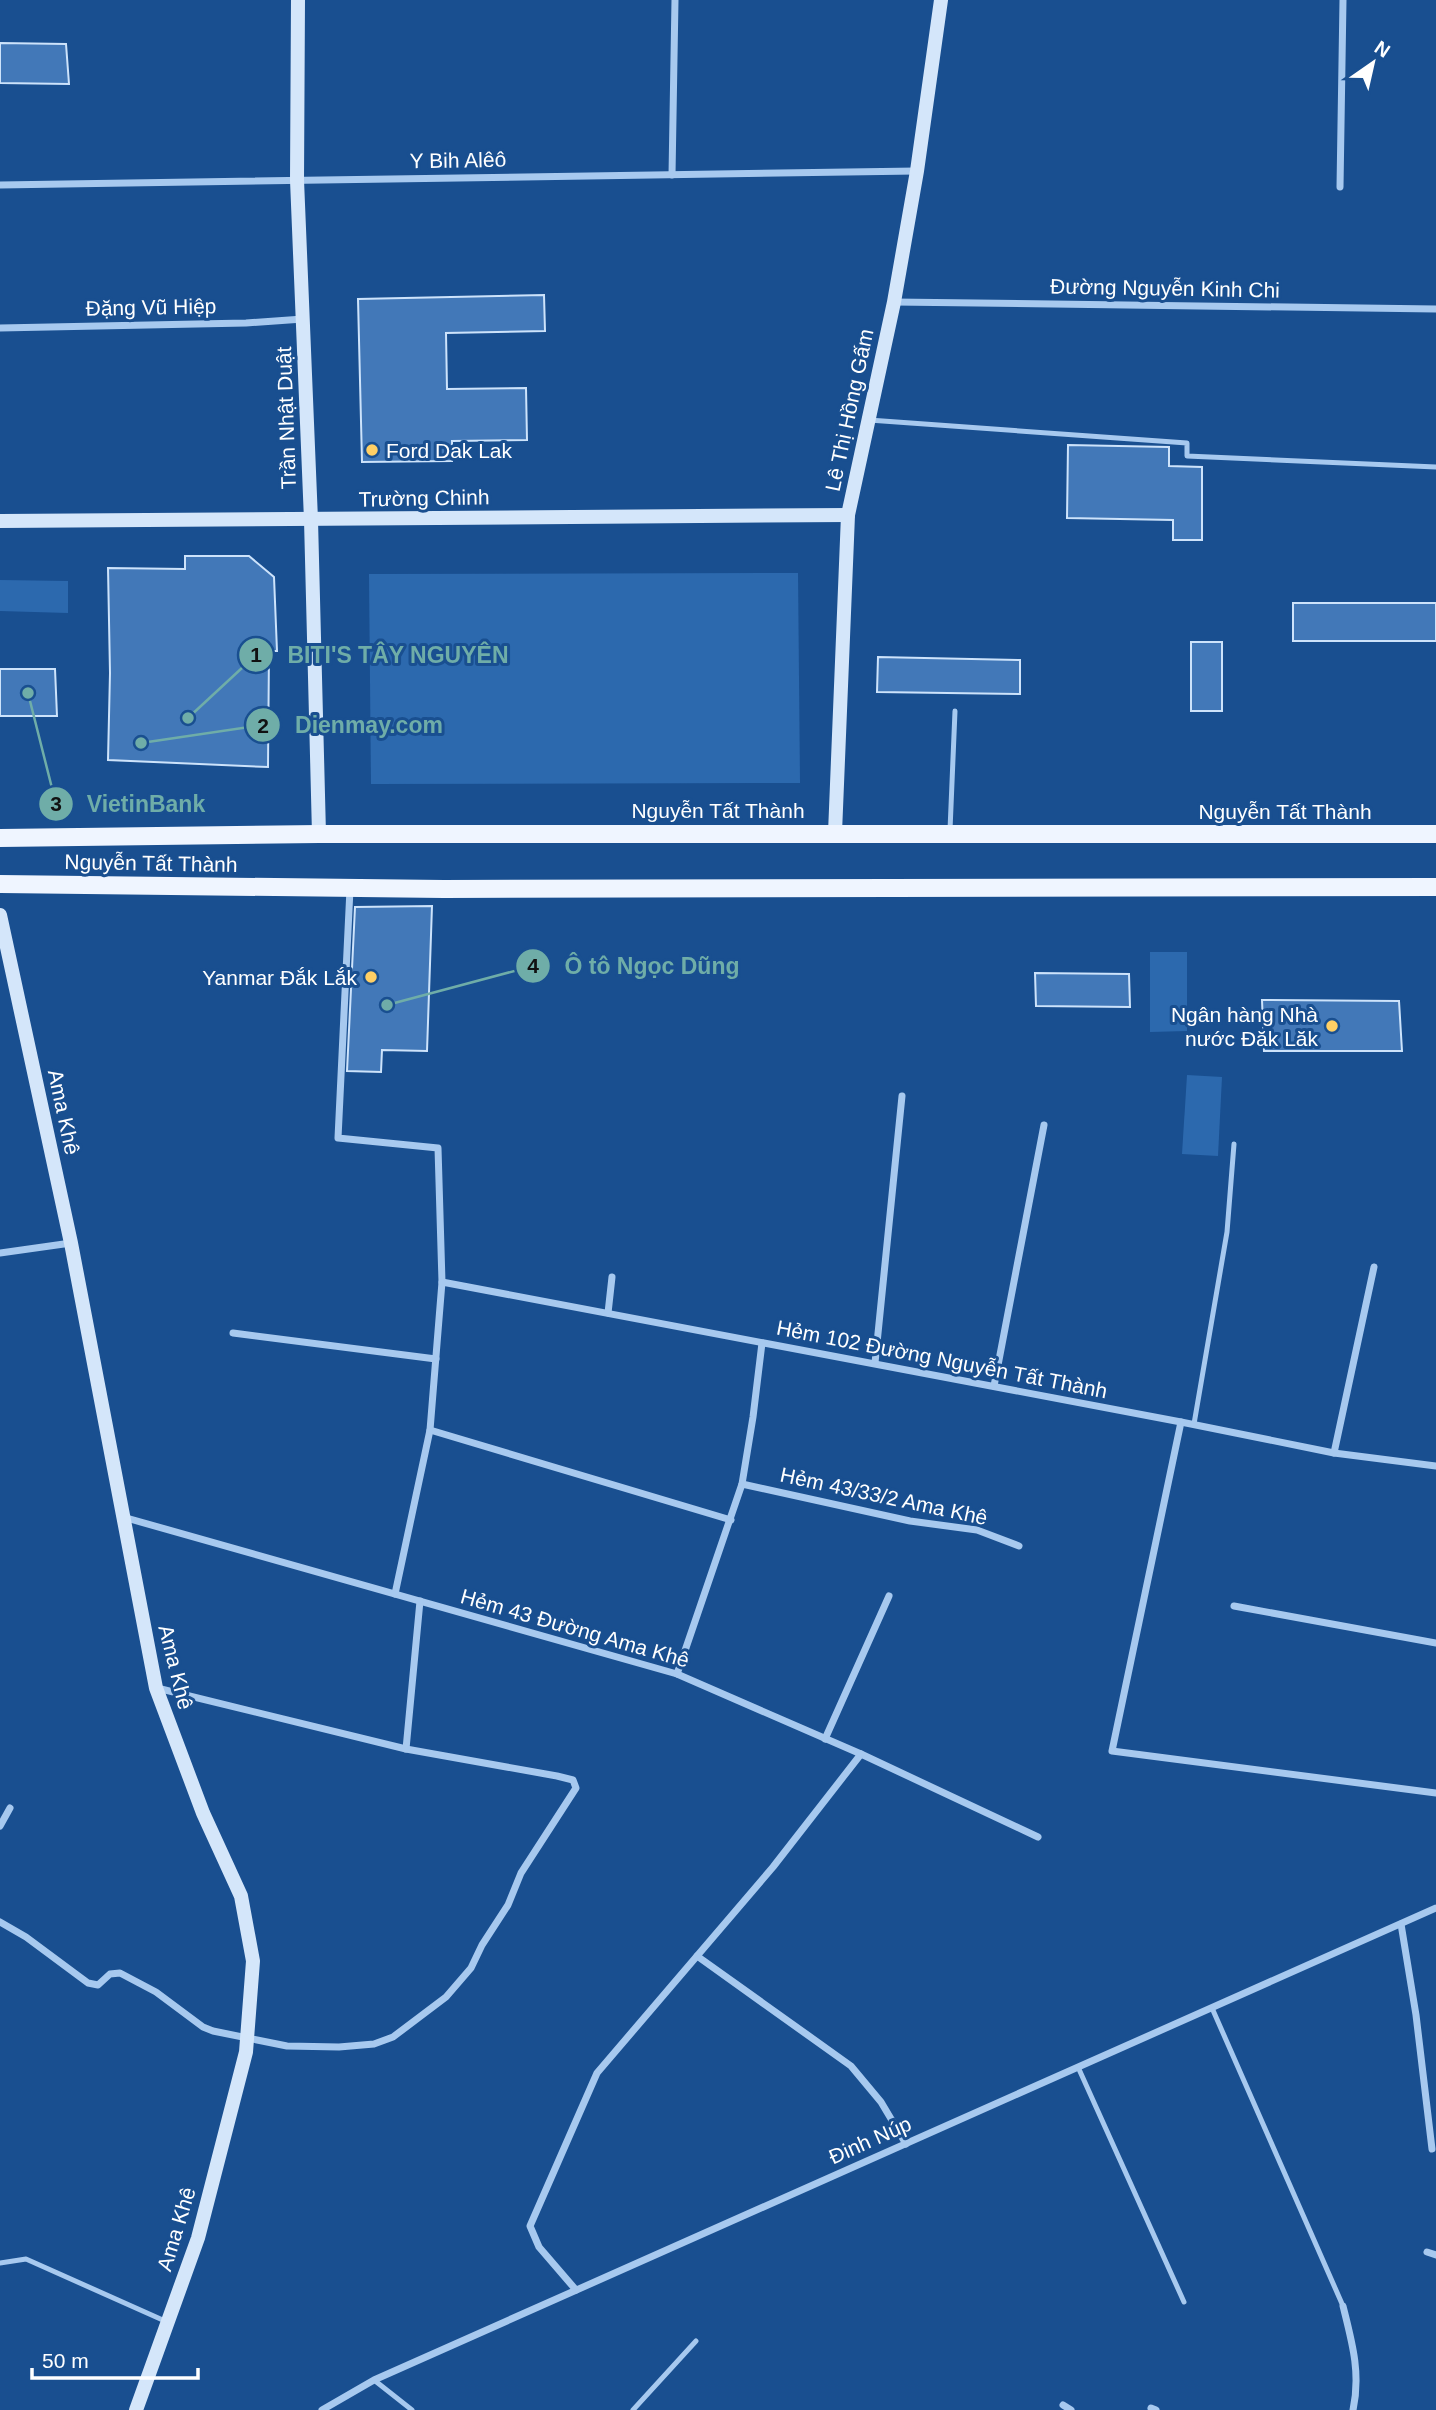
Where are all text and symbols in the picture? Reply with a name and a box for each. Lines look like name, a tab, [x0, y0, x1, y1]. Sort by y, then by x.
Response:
north arrow	[1338, 28, 1408, 98]
text: N	[1371, 37, 1394, 62]
street label: Y Bih Alêô	[410, 148, 506, 172]
street label: Đường Nguyễn Kinh Chi	[1050, 274, 1280, 302]
street label: Đặng Vũ Hiệp	[85, 294, 217, 320]
street label: Lê Thị Hồng Gấm	[821, 327, 877, 493]
street label: Trần Nhật Duật	[272, 346, 300, 490]
place label: Ford Dak Lak	[386, 439, 513, 462]
marker: Ford Dak Lak	[364, 442, 380, 458]
street label: Trường Chinh	[358, 485, 490, 511]
callout: BITI'S TÂY NGUYÊN	[238, 633, 523, 677]
text: BITI'S TÂY NGUYÊN	[287, 641, 509, 668]
text: 1	[250, 643, 262, 666]
callout: Dienmay.com	[246, 703, 457, 747]
text: Dienmay.com	[295, 712, 443, 738]
text: 2	[257, 714, 269, 737]
callout: VietinBank	[38, 782, 220, 826]
text: VietinBank	[87, 791, 205, 817]
text: 3	[50, 792, 62, 815]
street label: Nguyễn Tất Thành	[631, 799, 805, 822]
street label: Nguyễn Tất Thành	[1198, 800, 1372, 823]
street label: Nguyễn Tất Thành	[64, 850, 238, 876]
callout: Ô tô Ngọc Dũng	[515, 944, 753, 988]
text: Ô tô Ngọc Dũng	[564, 952, 740, 979]
text: 4	[527, 954, 539, 977]
place label: Yanmar Đắk Lắk	[202, 966, 357, 989]
marker: Yanmar Đắk Lắk	[363, 969, 379, 985]
place label: Ngân hàng Nhà nước Đăk Lăk	[1171, 1003, 1318, 1050]
marker: Ngân hàng Nhà nước Đăk Lăk	[1324, 1018, 1340, 1034]
street label: Ama Khê	[44, 1067, 84, 1157]
street label: Hẻm 102 Đường Nguyễn Tất Thành	[775, 1316, 1109, 1402]
street label: Hẻm 43/33/2 Ama Khê	[778, 1463, 990, 1529]
street label: Hẻm 43 Đường Ama Khê	[458, 1584, 692, 1672]
street label: Ama Khê	[154, 1622, 198, 1712]
street label: Đinh Núp	[825, 2112, 915, 2168]
street label: Ama Khê	[152, 2184, 200, 2274]
scale bar	[32, 2336, 198, 2380]
text: 50 m	[42, 2349, 89, 2372]

